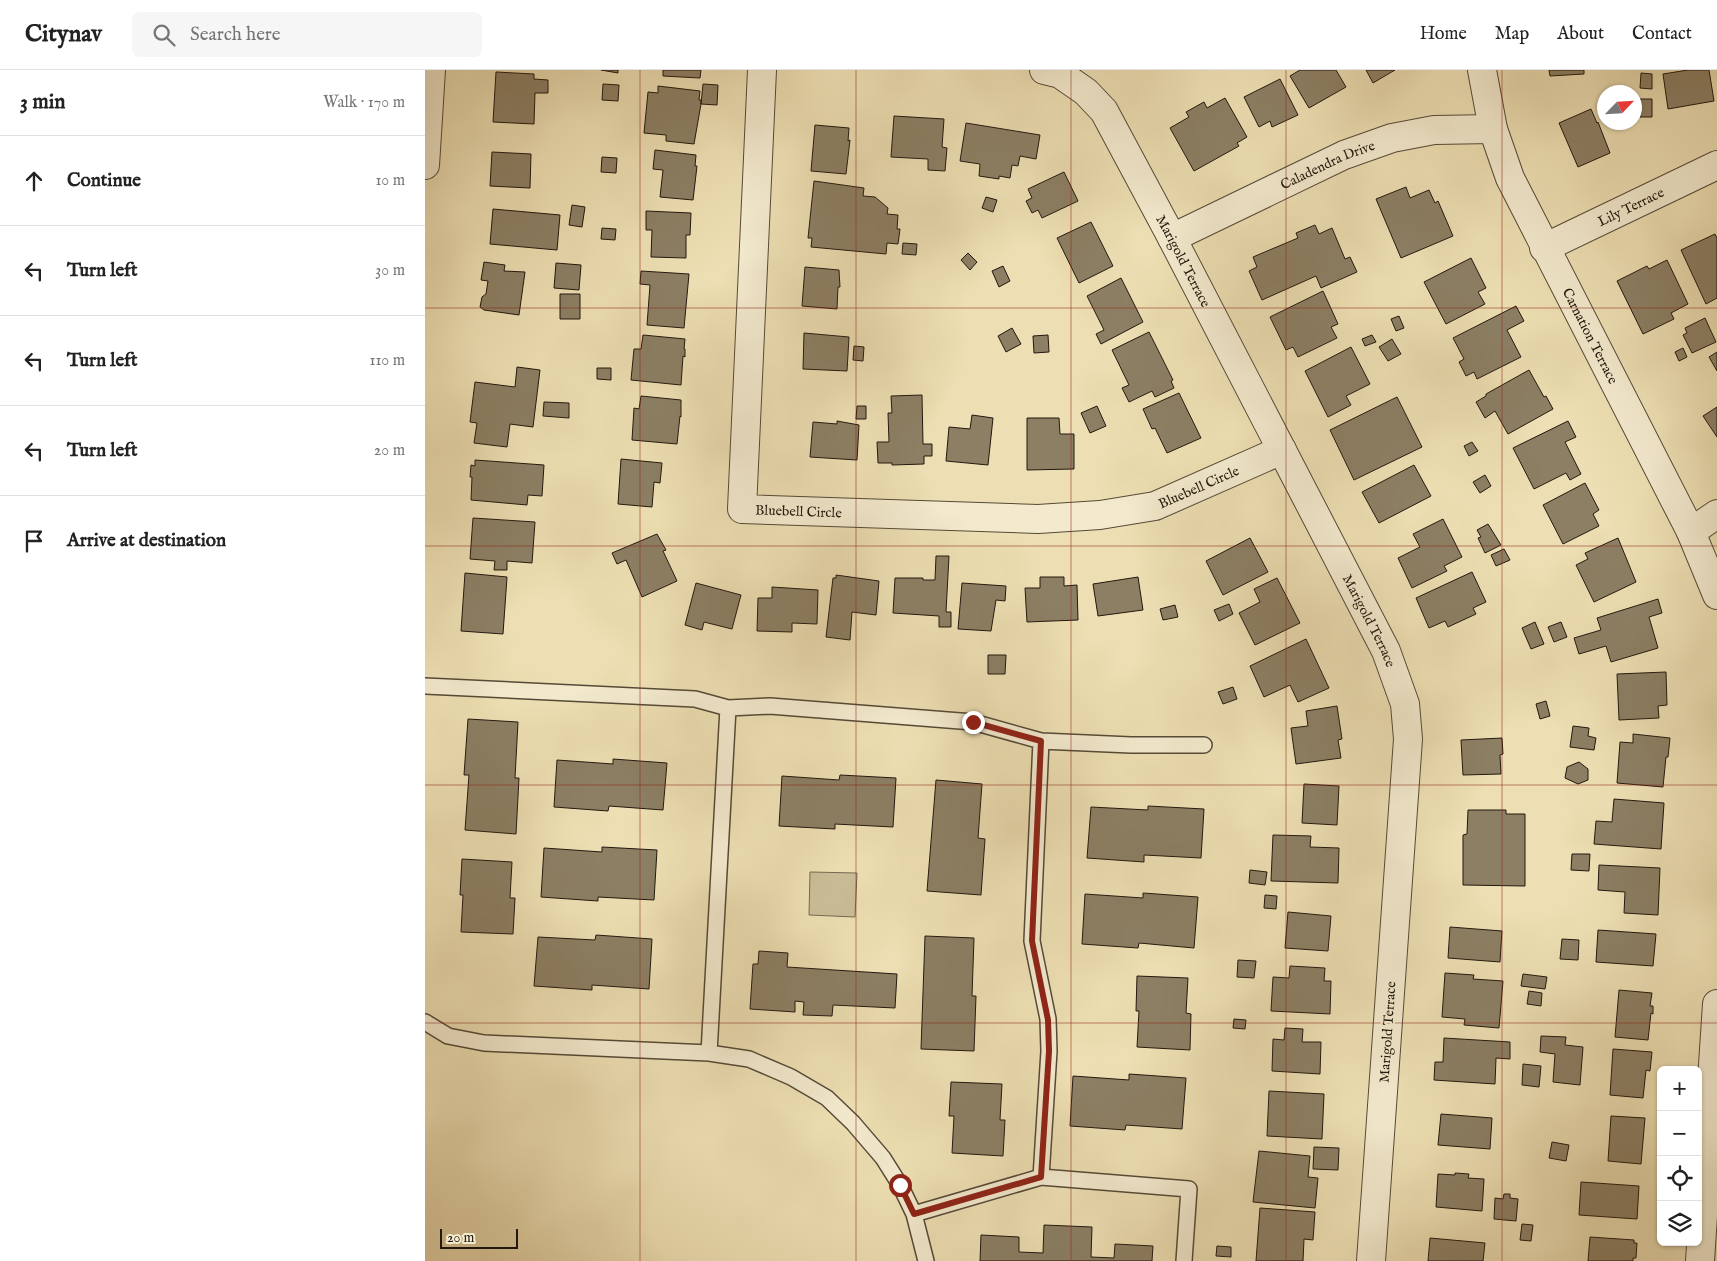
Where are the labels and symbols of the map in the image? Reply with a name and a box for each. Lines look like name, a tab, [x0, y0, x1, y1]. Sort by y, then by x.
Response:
north arrow	[1597, 85, 1642, 130]
street label: Caladendra Drive	[1278, 137, 1378, 194]
street label: Lily Terrace	[1595, 184, 1668, 231]
street label: Marigold Terrace	[1151, 212, 1215, 311]
street label: Carnation Terrace	[1558, 285, 1622, 388]
street label: Bluebell Circle	[1156, 462, 1243, 513]
street label: Bluebell Circle	[755, 501, 843, 522]
street label: Marigold Terrace	[1338, 572, 1399, 670]
route end	[962, 711, 985, 734]
street label: Marigold Terrace	[1375, 980, 1401, 1083]
route start	[889, 1174, 912, 1197]
scale bar	[440, 1226, 517, 1249]

